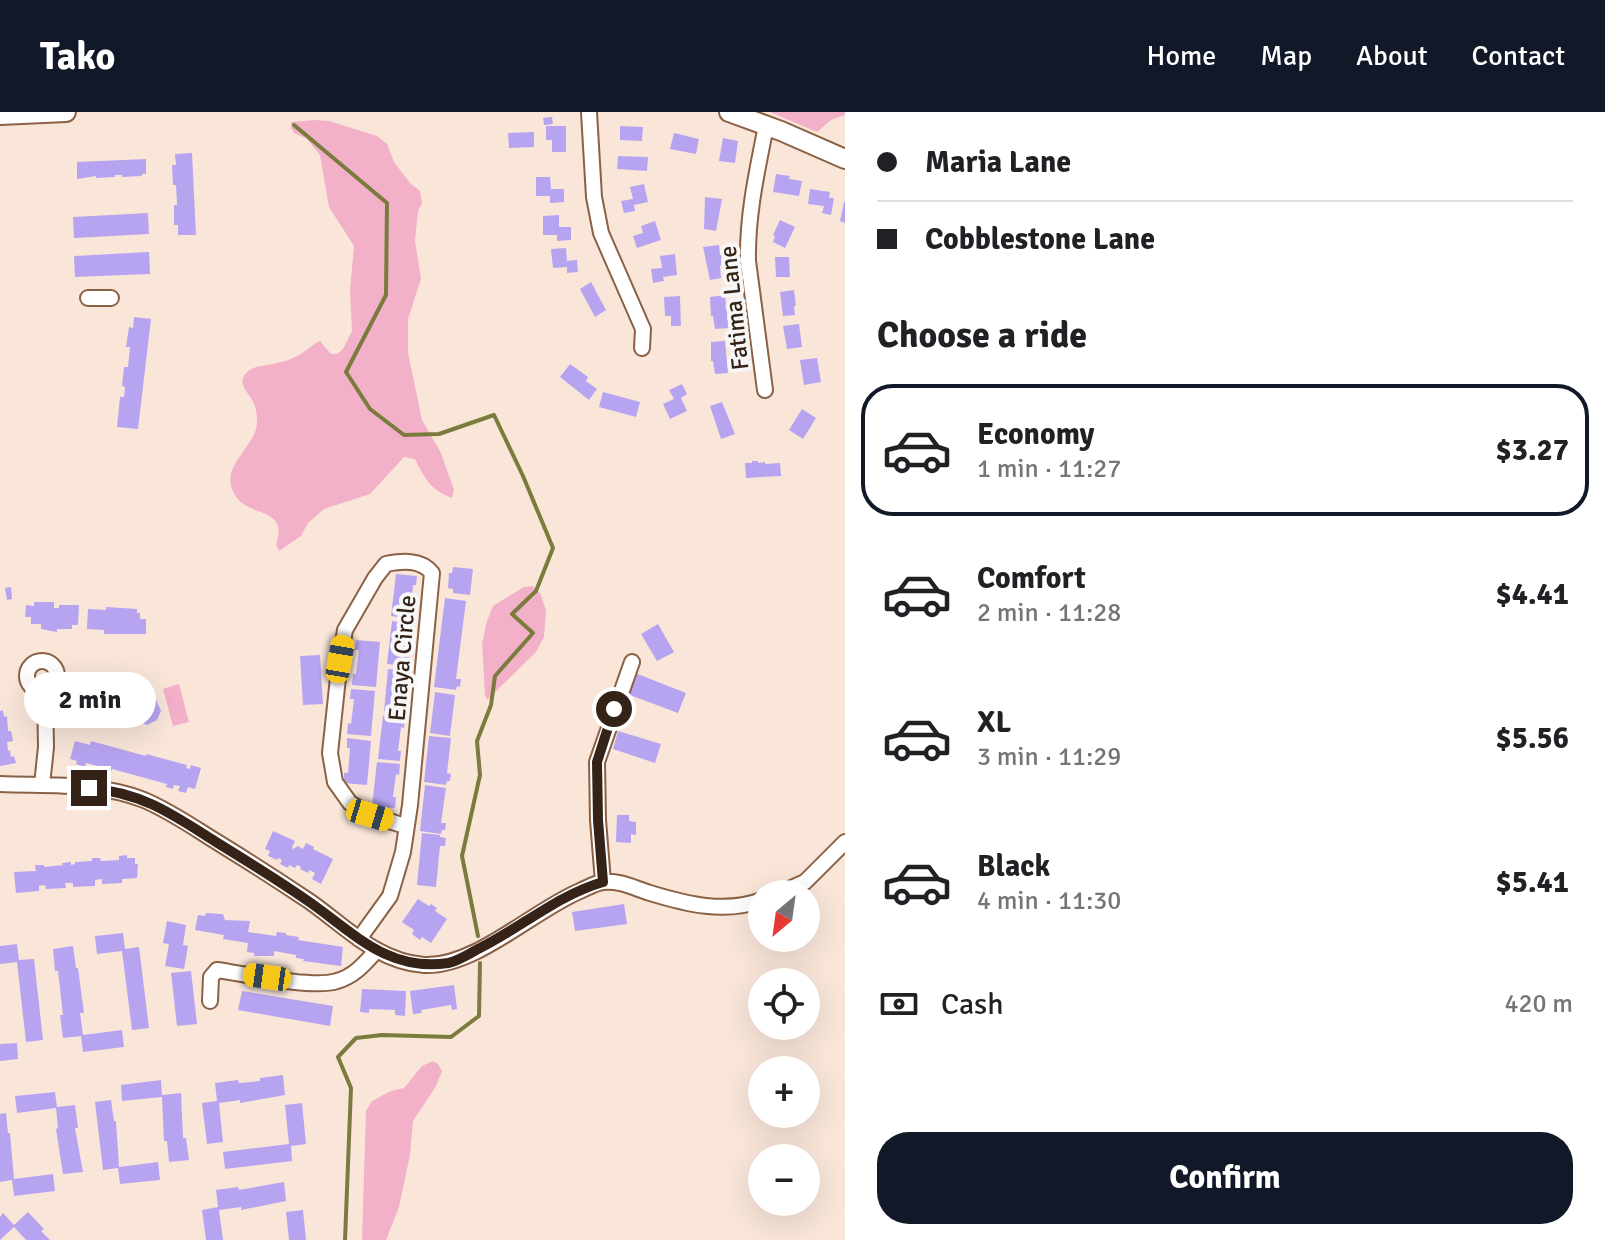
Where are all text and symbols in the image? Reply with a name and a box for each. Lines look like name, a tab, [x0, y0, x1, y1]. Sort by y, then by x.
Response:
text: Tako	[40, 33, 115, 80]
text: Home	[1147, 39, 1216, 73]
text: Map	[1260, 39, 1312, 73]
text: About	[1356, 39, 1428, 73]
text: Contact	[1472, 39, 1565, 73]
text: Maria Lane	[925, 144, 1071, 181]
text: Cobblestone Lane	[925, 221, 1155, 258]
street label: Fatima Lane	[713, 244, 755, 372]
text: Choose a ride	[877, 313, 1087, 358]
icon: car	[881, 414, 953, 486]
text: Economy	[977, 416, 1094, 453]
text: $3.27	[1496, 432, 1569, 469]
text: 1 min · 11:27	[977, 453, 1121, 485]
icon: car	[881, 558, 953, 630]
text: Comfort	[977, 560, 1086, 597]
text: $4.41	[1496, 576, 1569, 613]
street label: Enaya Circle	[382, 594, 422, 722]
text: 2 min · 11:28	[977, 597, 1121, 629]
car	[324, 633, 356, 685]
callout: 2 min	[23, 672, 155, 728]
text: 2 min	[59, 684, 121, 716]
route start	[596, 691, 632, 727]
icon: car	[881, 702, 953, 774]
text: XL	[977, 704, 1011, 741]
text: $5.56	[1496, 720, 1569, 757]
text: 3 min · 11:29	[977, 741, 1121, 773]
route end	[71, 770, 107, 806]
car	[344, 797, 396, 833]
icon: car	[881, 846, 953, 918]
text: Black	[977, 848, 1050, 885]
text: $5.41	[1496, 864, 1569, 901]
north arrow	[748, 880, 820, 952]
map controls	[748, 880, 820, 1216]
text: 4 min · 11:30	[977, 885, 1121, 917]
car	[242, 962, 292, 992]
button: locate	[748, 968, 820, 1040]
icon: cash	[877, 982, 921, 1026]
text: Cash	[941, 986, 1004, 1023]
text: 420 m	[1504, 988, 1573, 1020]
button: +	[748, 1056, 820, 1128]
button: Confirm	[877, 1132, 1573, 1224]
button: −	[748, 1144, 820, 1216]

